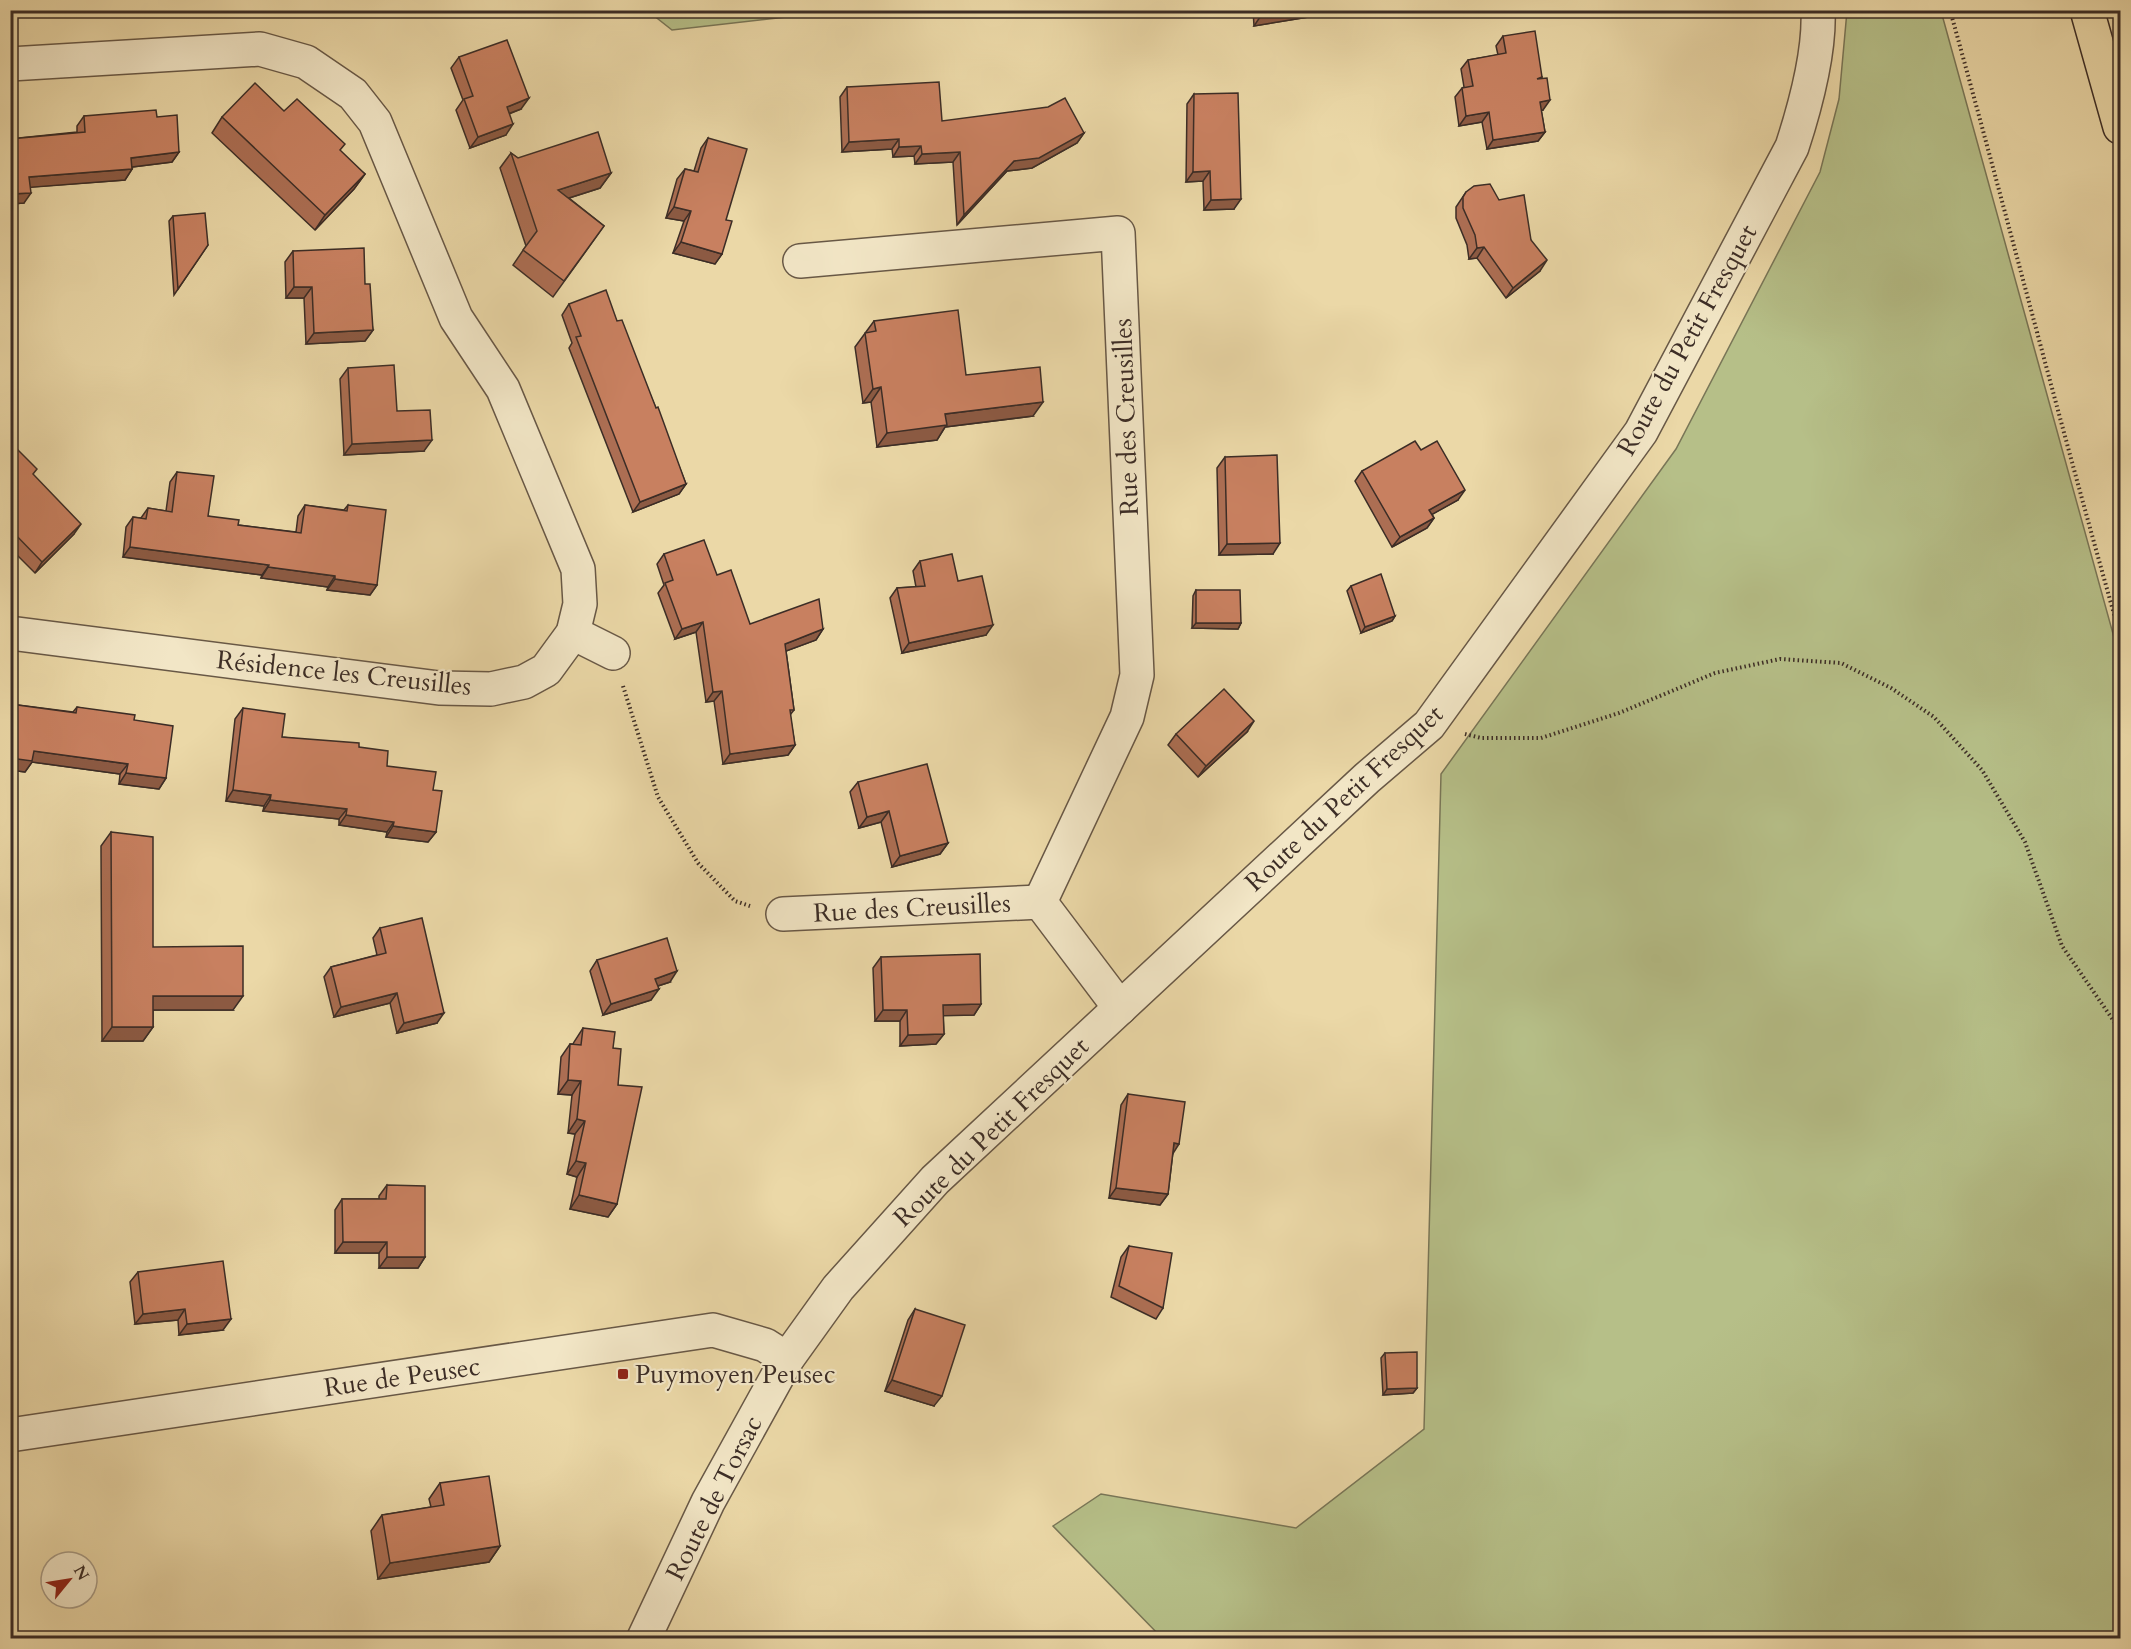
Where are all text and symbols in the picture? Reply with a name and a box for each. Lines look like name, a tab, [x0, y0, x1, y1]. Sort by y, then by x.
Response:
street label: Route du Petit Fresquet	[1609, 218, 1765, 462]
street label: Rue des Creusilles	[1105, 318, 1147, 516]
street label: Résidence les Creusilles	[215, 642, 473, 704]
street label: Route du Petit Fresquet	[1237, 697, 1451, 899]
street label: Rue des Creusilles	[812, 885, 1012, 931]
street label: Route du Petit Fresquet	[886, 1029, 1096, 1235]
street label: Rue de Peusec	[322, 1349, 482, 1405]
place label: Puymoyen Peusec	[635, 1357, 836, 1392]
marker: Puymoyen Peusec	[616, 1367, 630, 1381]
street label: Route de Torsac	[657, 1410, 771, 1586]
north arrow	[39, 1550, 99, 1610]
text: N	[68, 1561, 94, 1585]

